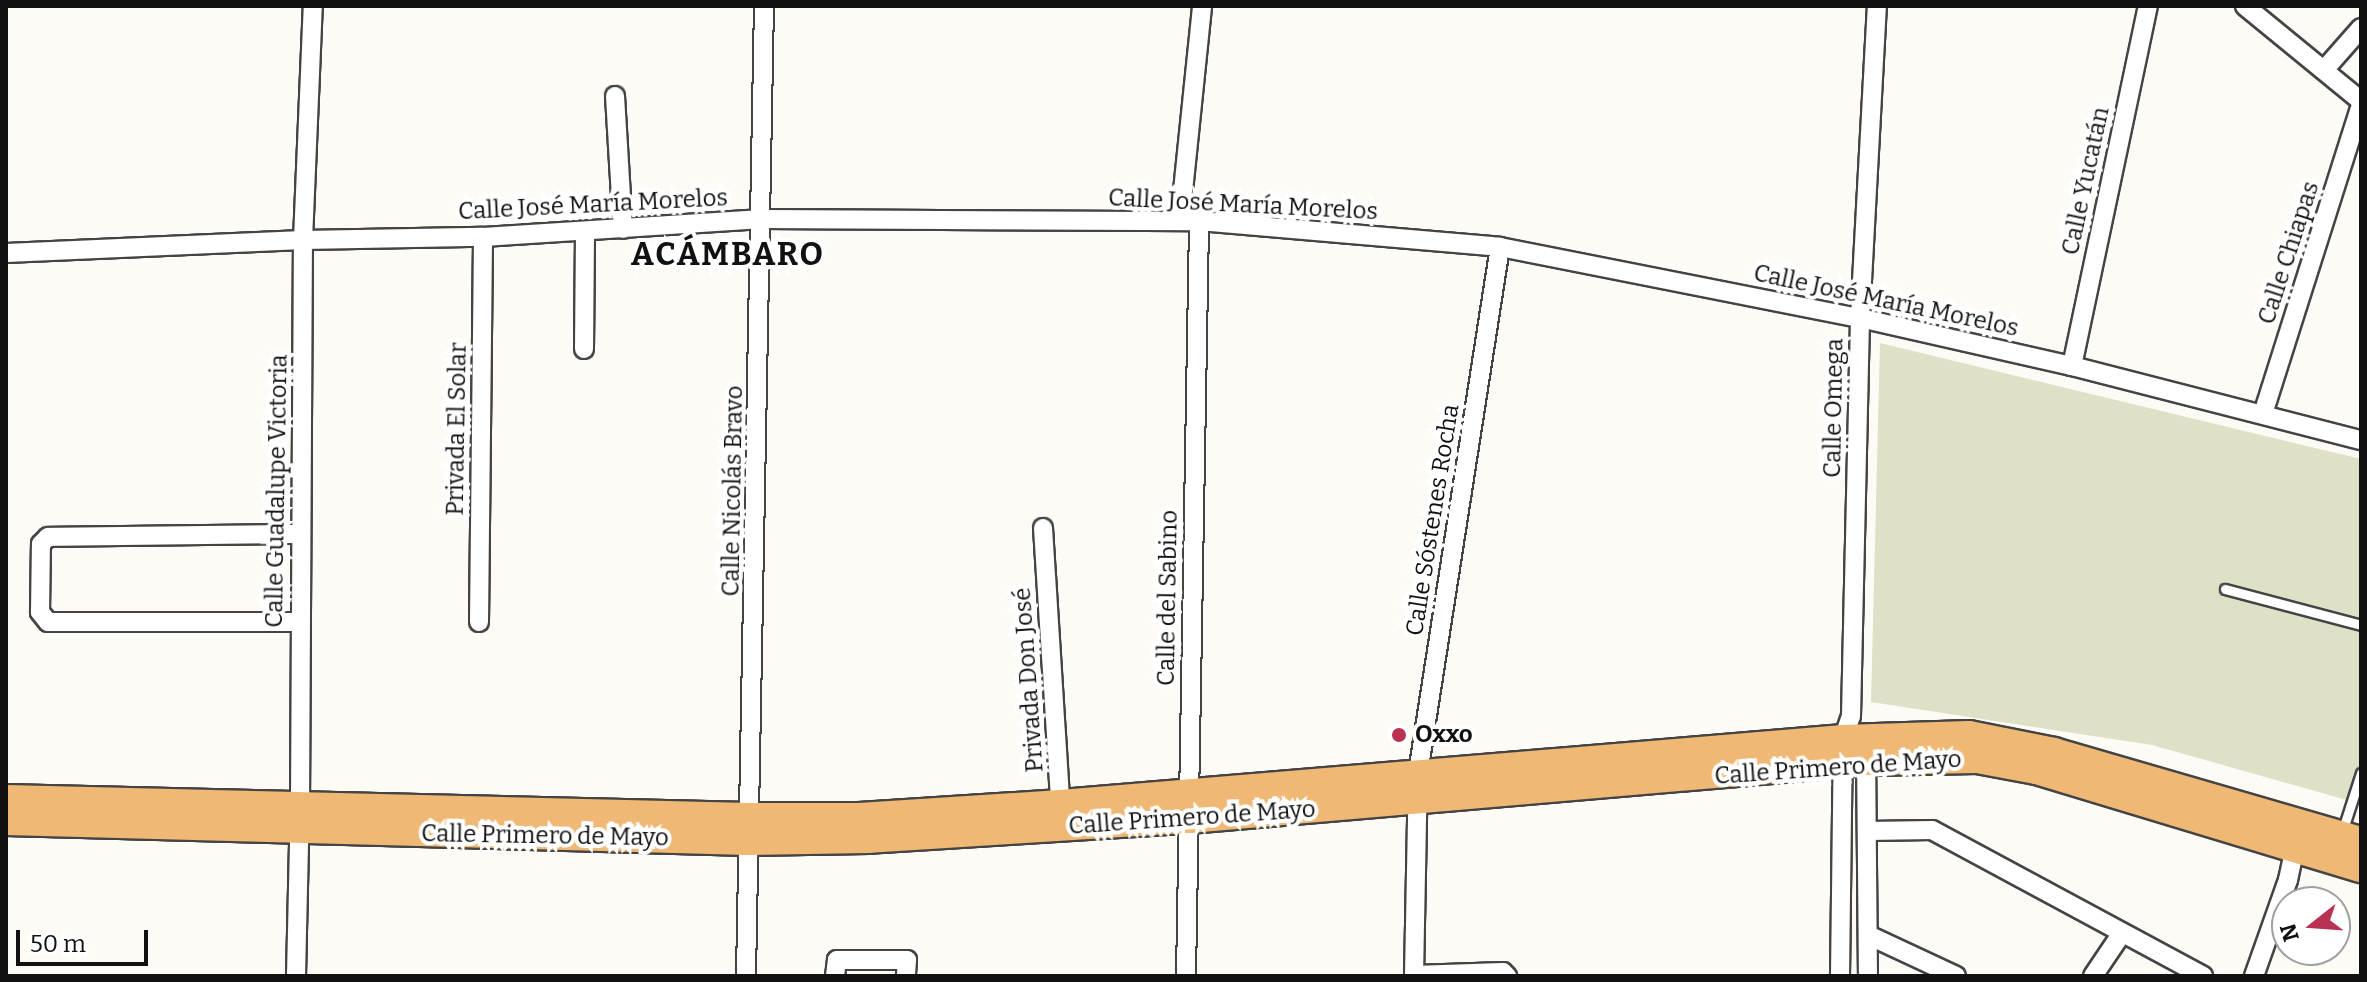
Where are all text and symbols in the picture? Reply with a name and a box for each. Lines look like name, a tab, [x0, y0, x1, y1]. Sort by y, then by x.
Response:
street label: Calle Yucatán	[2056, 104, 2116, 258]
street label: Calle Chiapas	[2252, 178, 2326, 328]
street label: Calle José María Morelos	[457, 184, 729, 226]
street label: Calle José María Morelos	[1107, 184, 1379, 226]
district label: ACÁMBARO	[631, 235, 825, 273]
street label: Calle José María Morelos	[1751, 259, 2021, 343]
street label: Calle Omega	[1818, 338, 1850, 478]
street label: Privada El Solar	[441, 342, 473, 516]
street label: Calle Guadalupe Victoria	[260, 354, 294, 628]
street label: Calle Nicolás Bravo	[717, 385, 749, 597]
street label: Calle Sóstenes Rocha	[1400, 402, 1466, 638]
street label: Calle del Sabino	[1152, 510, 1184, 686]
street label: Privada Don José	[1008, 587, 1050, 773]
place label: Oxxo	[1415, 721, 1473, 749]
marker: Oxxo	[1390, 726, 1408, 744]
street label: Calle Primero de Mayo	[1714, 745, 1962, 791]
street label: Calle Primero de Mayo	[1068, 795, 1316, 841]
street label: Calle Primero de Mayo	[421, 819, 669, 853]
north arrow	[2271, 886, 2351, 966]
scale bar	[20, 914, 152, 964]
text: N	[2274, 921, 2305, 945]
text: 50 m	[30, 930, 86, 958]

